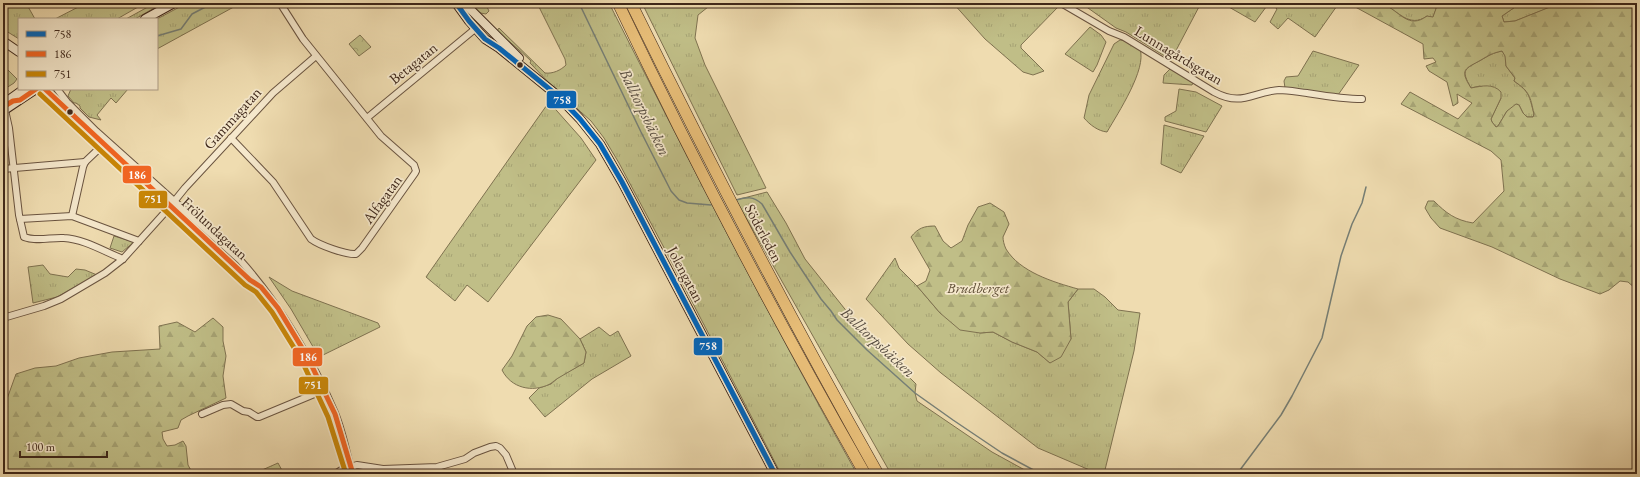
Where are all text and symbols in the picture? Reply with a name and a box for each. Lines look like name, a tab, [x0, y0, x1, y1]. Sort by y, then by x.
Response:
legend	[18, 18, 158, 90]
street label: Lunnagårdsgatan	[1131, 21, 1227, 89]
text: 758	[54, 26, 72, 42]
street label: Betagatan	[385, 38, 441, 88]
text: 186	[54, 46, 72, 62]
unlabelled marker	[515, 60, 525, 70]
water label: Balltorpsbäcken	[614, 64, 675, 159]
text: 751	[54, 66, 72, 82]
street label: Gammagatan	[199, 83, 265, 153]
line badge: 758	[546, 90, 577, 109]
text: 758	[553, 93, 571, 107]
unlabelled marker	[65, 107, 75, 117]
line badge: 186	[122, 165, 152, 184]
text: 186	[128, 168, 146, 182]
street label: Alfagatan	[357, 171, 406, 228]
line badge: 751	[138, 190, 168, 209]
text: 751	[144, 192, 162, 206]
street label: Frölundagatan	[178, 192, 252, 264]
street label: Söderleden	[741, 200, 787, 266]
street label: Jolengatan	[662, 241, 709, 305]
park label: Brudberget	[946, 278, 1010, 297]
water label: Balltorpsbäcken	[836, 301, 920, 382]
line badge: 758	[693, 337, 723, 356]
text: 758	[699, 339, 717, 353]
line badge: 186	[292, 347, 323, 367]
text: 186	[299, 350, 317, 364]
line badge: 751	[298, 376, 329, 395]
text: 751	[304, 378, 322, 392]
scale bar	[20, 433, 107, 459]
text: 100 m	[26, 439, 56, 455]

